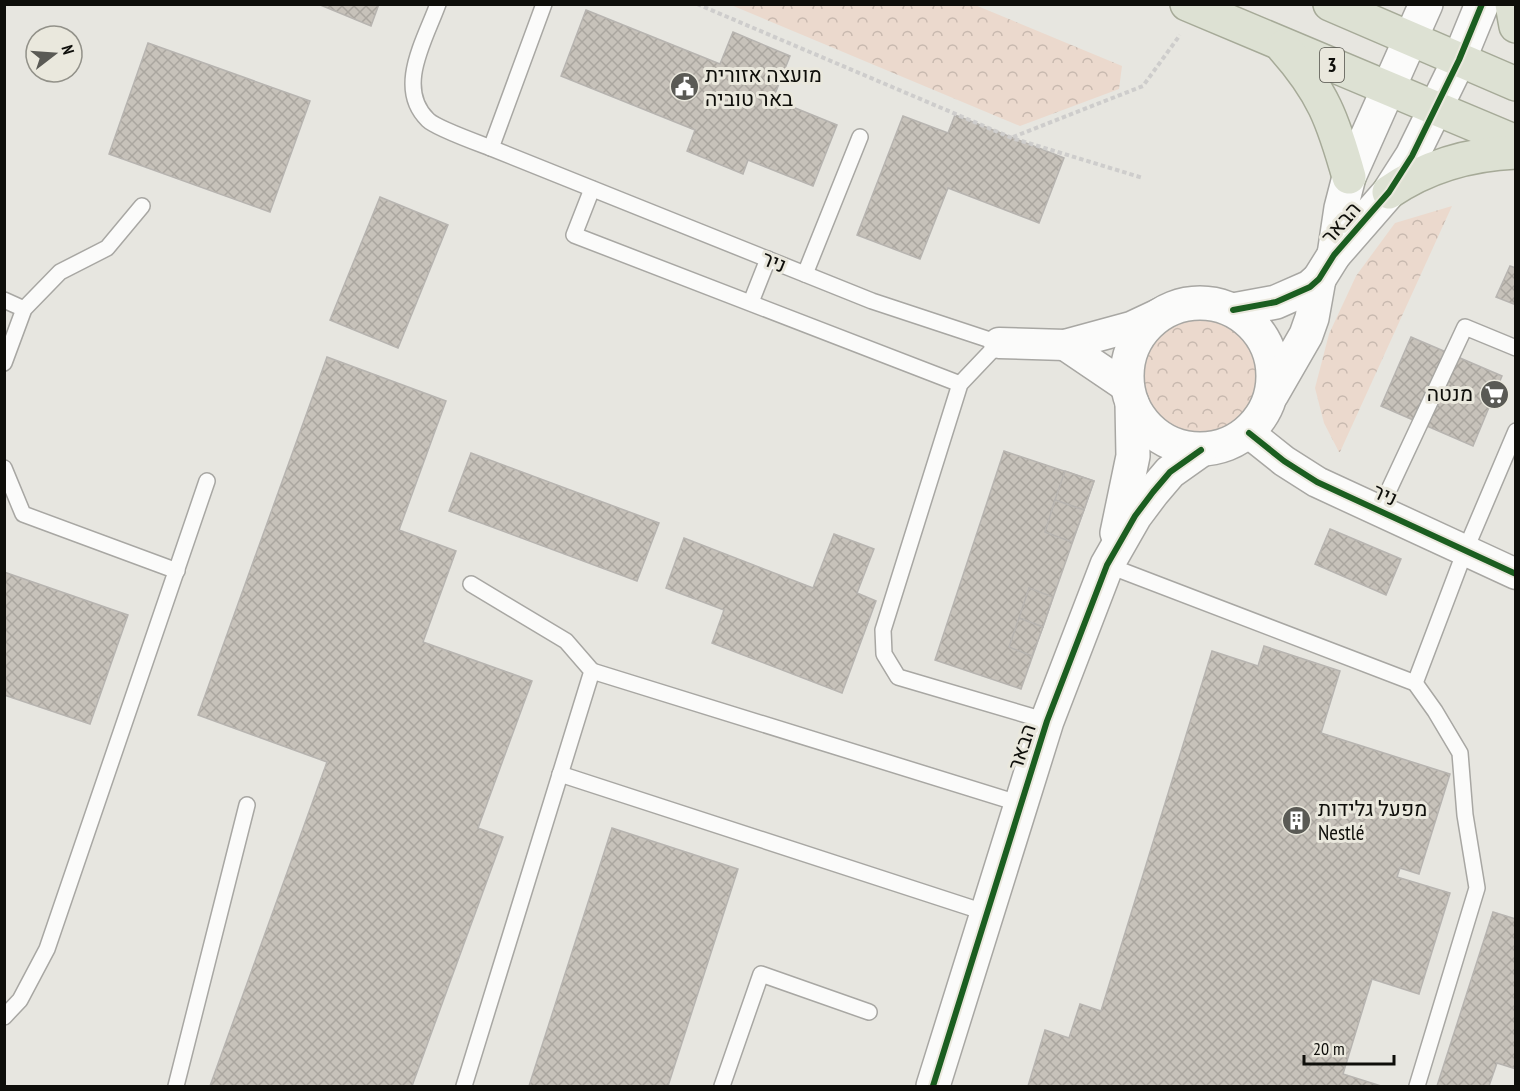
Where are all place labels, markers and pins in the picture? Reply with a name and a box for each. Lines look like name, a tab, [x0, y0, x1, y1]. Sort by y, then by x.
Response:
place label: מועצה אזורית באר טוביה	[705, 61, 822, 112]
public building icon: מועצה אזורית באר טוביה	[668, 71, 700, 103]
supermarket icon: מנטה	[1478, 378, 1510, 410]
place label: מנטה	[1427, 380, 1473, 407]
place label: מפעל גלידות Nestlé	[1318, 795, 1427, 846]
building icon: מפעל גלידות Nestlé	[1281, 805, 1313, 837]

